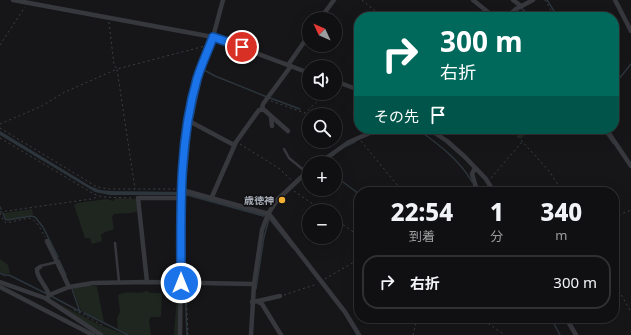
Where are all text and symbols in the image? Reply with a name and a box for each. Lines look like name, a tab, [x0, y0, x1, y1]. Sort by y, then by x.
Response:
north arrow	[302, 12, 342, 52]
map controls	[302, 12, 342, 244]
text: 300 m	[440, 22, 523, 60]
icon: right	[374, 28, 426, 80]
pin	[225, 30, 259, 64]
icon: arrive	[231, 36, 253, 58]
button: sound	[302, 60, 342, 100]
text: 右折	[440, 60, 476, 84]
icon: arrive	[427, 104, 449, 126]
text: その先	[374, 106, 419, 126]
button: search	[302, 108, 342, 148]
button: +	[302, 156, 342, 196]
place label: 歳徳神	[244, 193, 274, 207]
marker: 歳徳神	[277, 195, 287, 205]
text: 22:54	[391, 195, 453, 228]
text: 1	[490, 195, 504, 228]
text: 340	[541, 195, 582, 228]
button: −	[302, 204, 342, 244]
text: m	[555, 226, 567, 244]
text: 到着	[409, 227, 435, 245]
text: 分	[490, 227, 503, 245]
position arrow	[160, 262, 202, 304]
icon: right	[376, 271, 398, 293]
text: 300 m	[553, 272, 597, 292]
text: 右折	[410, 273, 440, 293]

